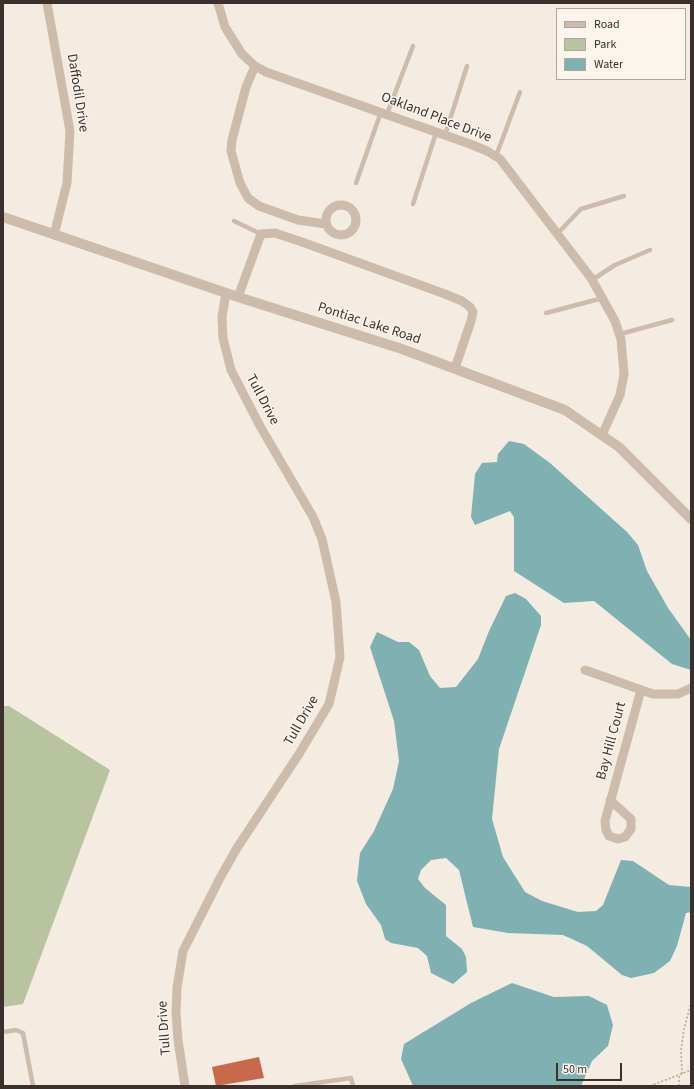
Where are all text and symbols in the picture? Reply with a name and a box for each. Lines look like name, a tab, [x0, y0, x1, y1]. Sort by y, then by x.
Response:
legend	[556, 8, 686, 80]
text: Road	[594, 16, 620, 33]
text: Park	[594, 36, 616, 53]
street label: Daffodil Drive	[63, 53, 91, 133]
text: Water	[594, 56, 623, 73]
street label: Oakland Place Drive	[378, 89, 494, 147]
street label: Pontiac Lake Road	[315, 299, 423, 349]
street label: Tull Drive	[242, 372, 282, 428]
street label: Tull Drive	[281, 693, 323, 749]
street label: Bay Hill Court	[594, 700, 630, 782]
street label: Tull Drive	[155, 1000, 175, 1056]
scale bar	[558, 1055, 624, 1081]
text: 50 m	[563, 1061, 587, 1078]

